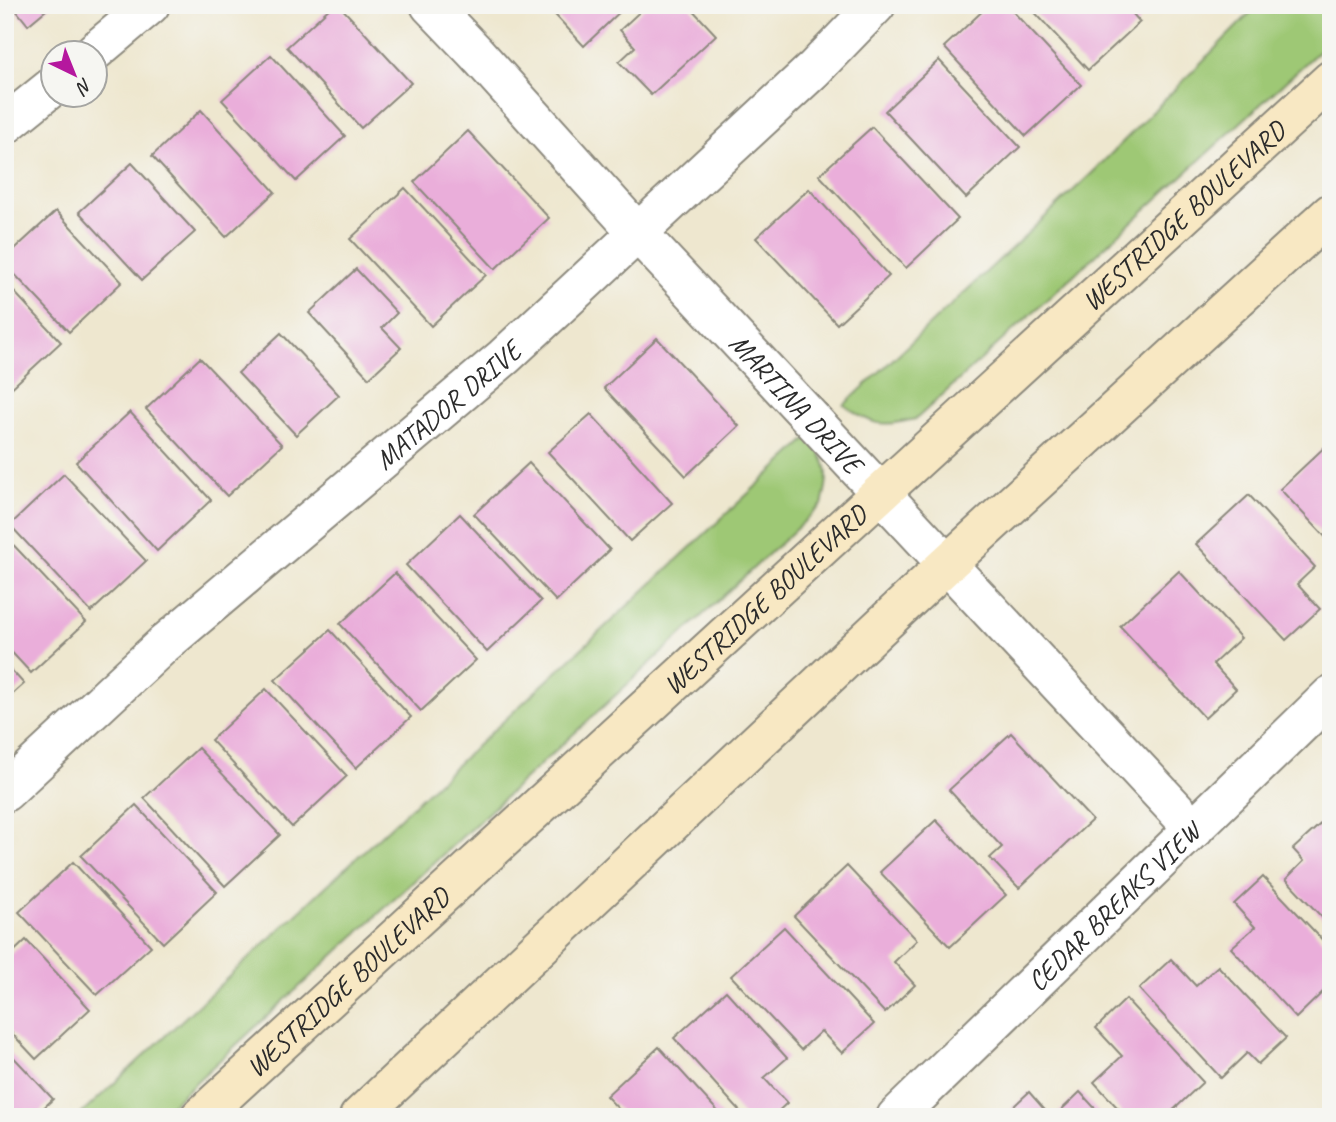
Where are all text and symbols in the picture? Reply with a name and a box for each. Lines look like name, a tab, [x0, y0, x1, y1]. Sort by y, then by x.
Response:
north arrow	[38, 38, 108, 108]
text: N	[70, 73, 97, 101]
street label: WESTRIDGE BOULEVARD	[1074, 112, 1294, 318]
street label: MARTINA DRIVE	[723, 325, 873, 483]
street label: MATADOR DRIVE	[367, 331, 530, 477]
street label: WESTRIDGE BOULEVARD	[655, 496, 875, 702]
street label: CEDAR BREAKS VIEW	[1019, 812, 1210, 998]
street label: WESTRIDGE BOULEVARD	[238, 878, 458, 1084]

